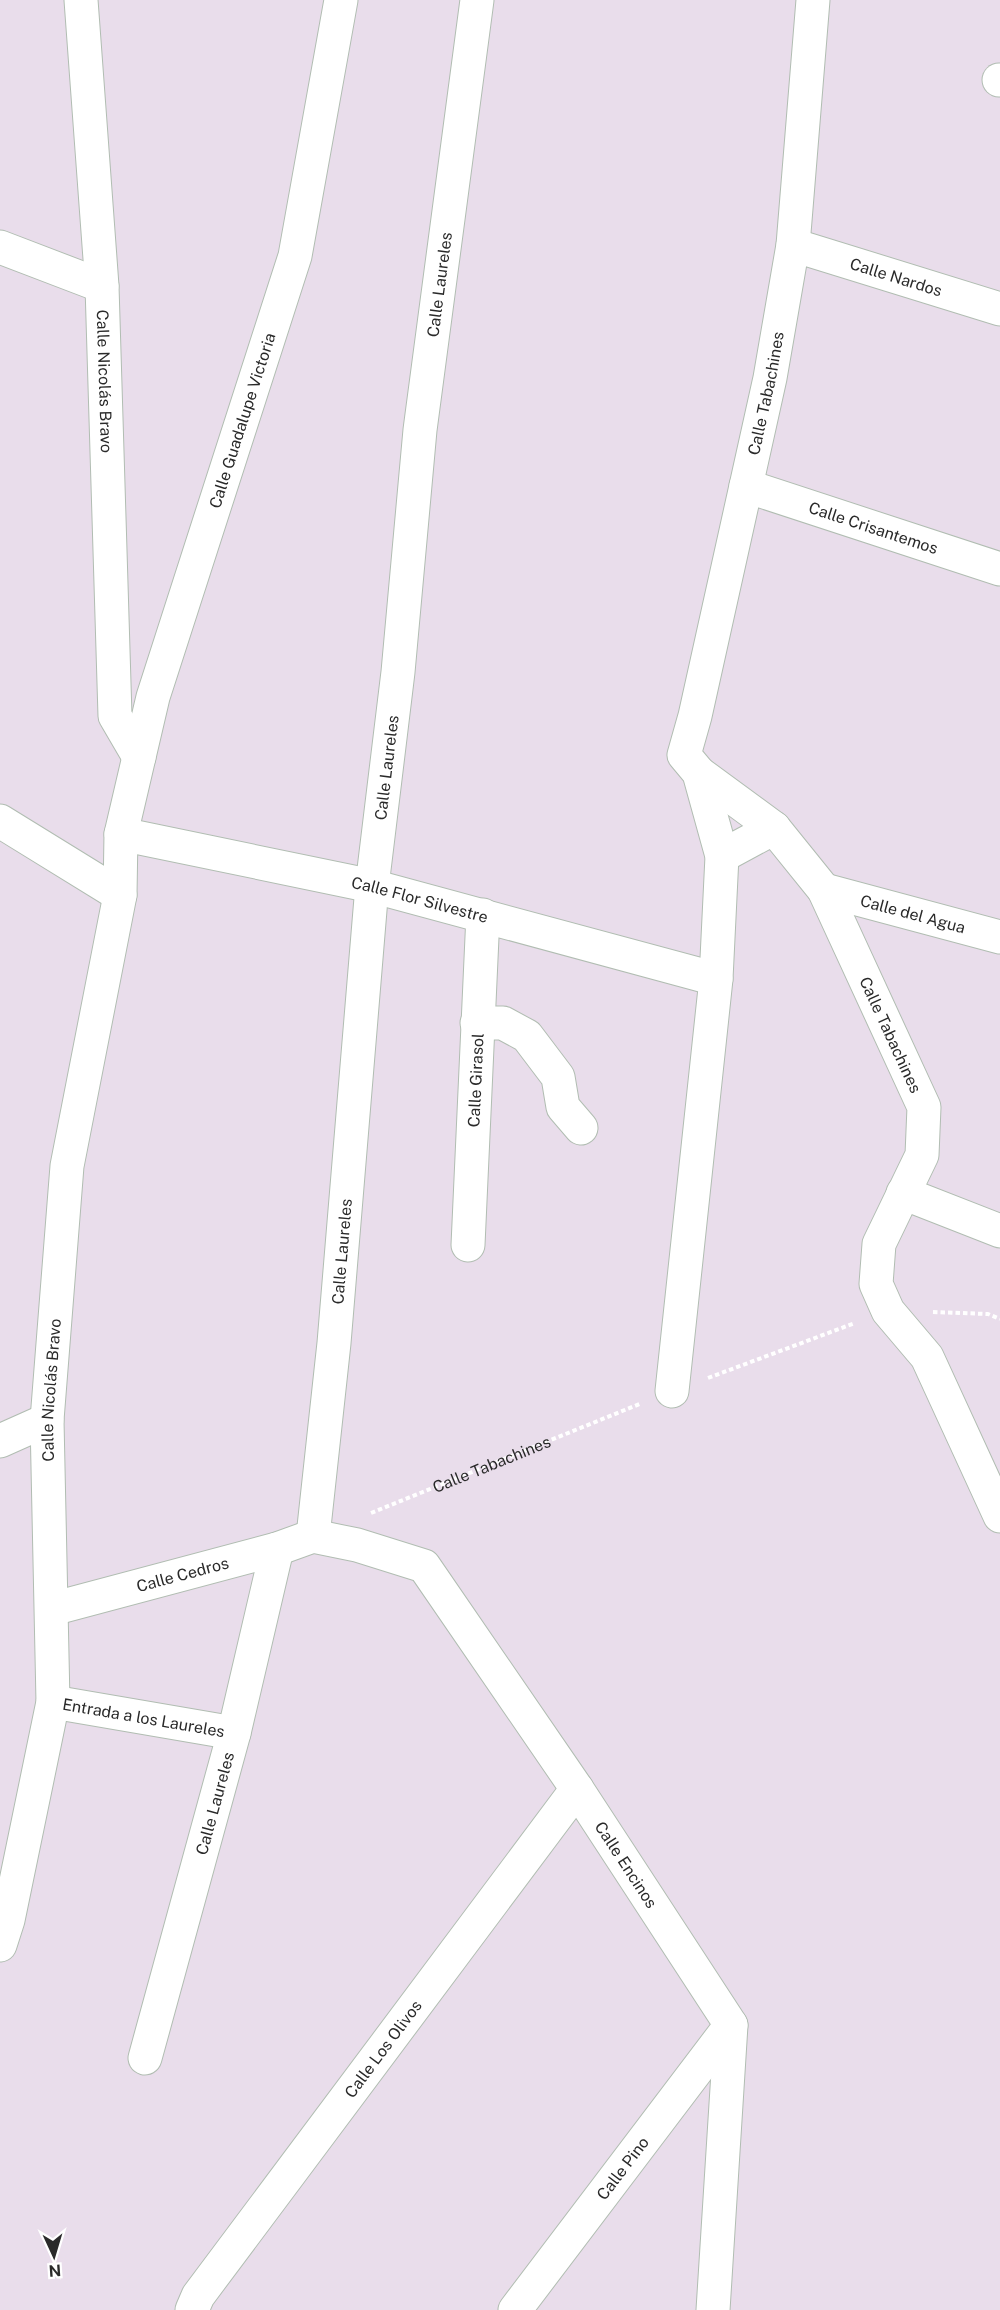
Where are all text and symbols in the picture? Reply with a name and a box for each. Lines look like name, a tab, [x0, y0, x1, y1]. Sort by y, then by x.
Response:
street label: Calle Laureles	[423, 231, 456, 338]
street label: Calle Nardos	[848, 254, 945, 300]
street label: Calle Nicolás Bravo	[93, 309, 117, 453]
street label: Calle Guadalupe Victoria	[205, 330, 279, 511]
street label: Calle Tabachines	[744, 330, 787, 457]
street label: Calle Crisantemos	[806, 498, 940, 558]
street label: Calle Laureles	[371, 714, 402, 821]
street label: Calle Flor Silvestre	[350, 873, 490, 926]
street label: Calle del Agua	[858, 891, 967, 937]
street label: Calle Tabachines	[856, 974, 926, 1096]
street label: Calle Girasol	[464, 1033, 487, 1128]
street label: Calle Laureles	[328, 1198, 355, 1305]
street label: Calle Nicolás Bravo	[37, 1318, 64, 1462]
street label: Calle Tabachines	[430, 1432, 553, 1497]
street label: Calle Cedros	[134, 1553, 231, 1596]
street label: Entrada a los Laureles	[61, 1694, 226, 1741]
street label: Calle Laureles	[192, 1750, 238, 1857]
street label: Calle Encinos	[591, 1818, 662, 1912]
street label: Calle Los Olivos	[340, 1996, 426, 2101]
street label: Calle Pino	[593, 2133, 653, 2203]
north arrow	[24, 2226, 84, 2286]
text: N	[48, 2261, 62, 2280]

